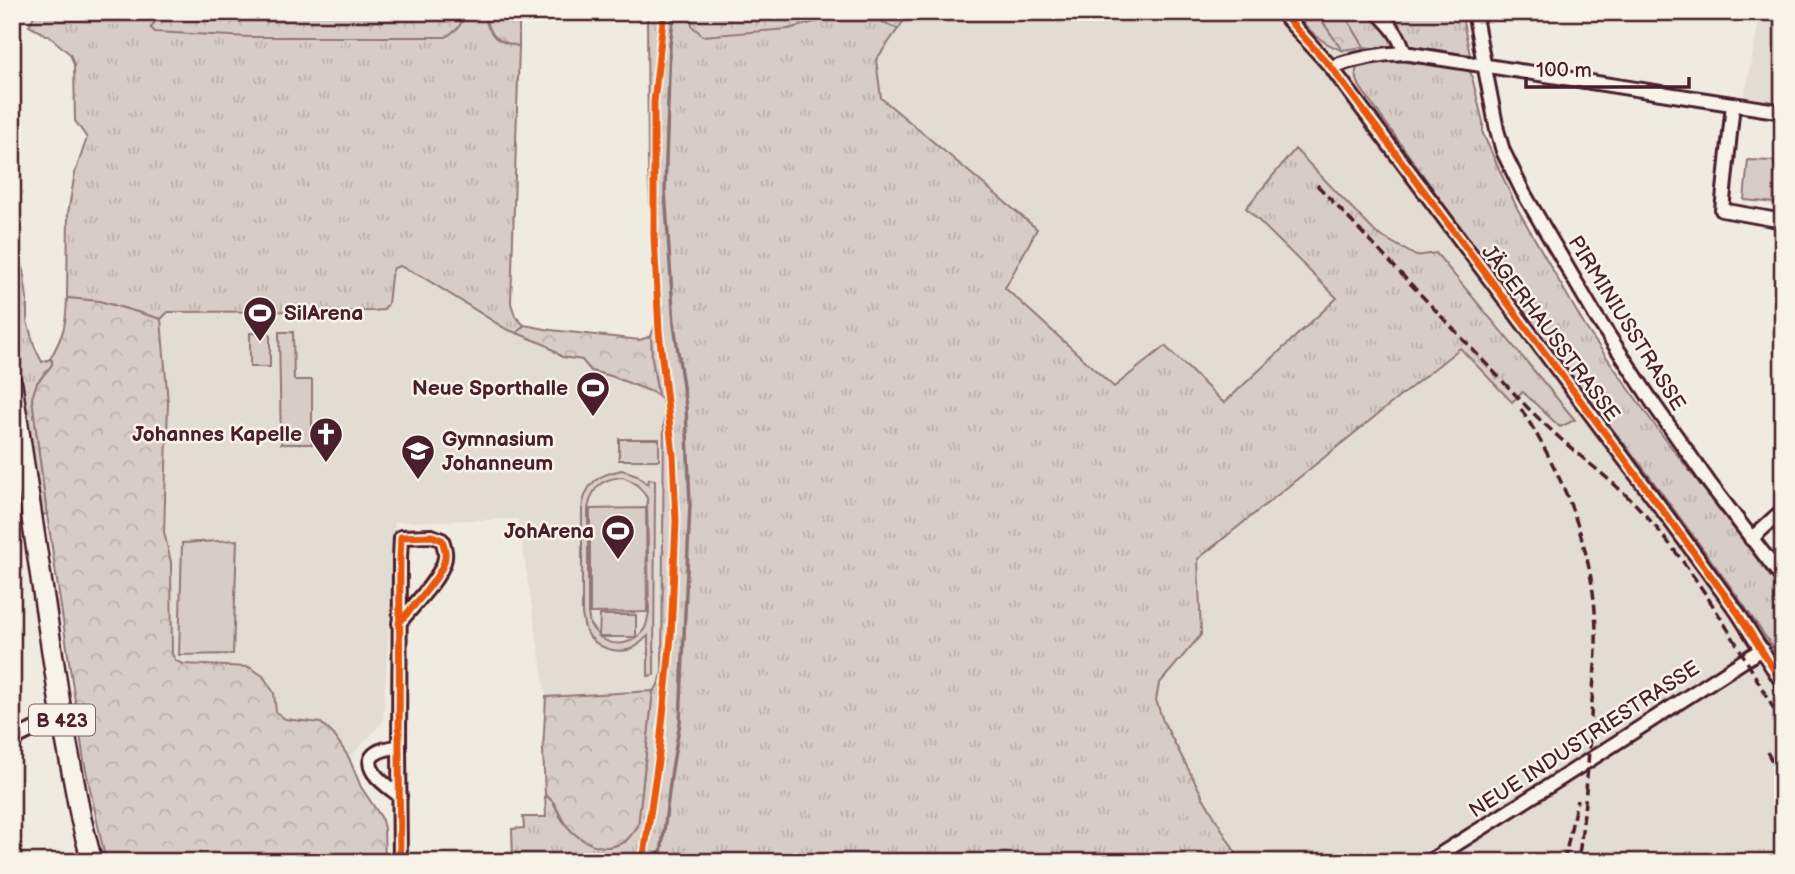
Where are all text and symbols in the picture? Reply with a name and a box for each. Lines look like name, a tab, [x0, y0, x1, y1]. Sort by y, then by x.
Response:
scale bar	[1526, 46, 1688, 90]
text: 100 m	[1536, 58, 1592, 83]
street label: PIRMINIUSSTRASSE	[1563, 231, 1691, 415]
street label: JÄGERHAUSSTRASSE	[1476, 240, 1625, 426]
sports icon: SilArena	[241, 294, 279, 343]
place label: SilArena	[284, 301, 363, 326]
sports icon: Neue Sporthalle	[574, 369, 612, 418]
place label: Neue Sporthalle	[412, 376, 568, 401]
church icon: Johannes Kapelle	[307, 415, 345, 464]
place label: Johannes Kapelle	[132, 422, 302, 447]
place label: Gymnasium Johanneum	[442, 427, 554, 476]
school or university icon: Gymnasium Johanneum	[399, 432, 437, 481]
sports icon: JohArena	[599, 512, 637, 561]
place label: JohArena	[504, 519, 594, 544]
street label: NEUE INDUSTRIESTRASSE	[1464, 655, 1704, 823]
road number: B 423	[29, 705, 95, 736]

